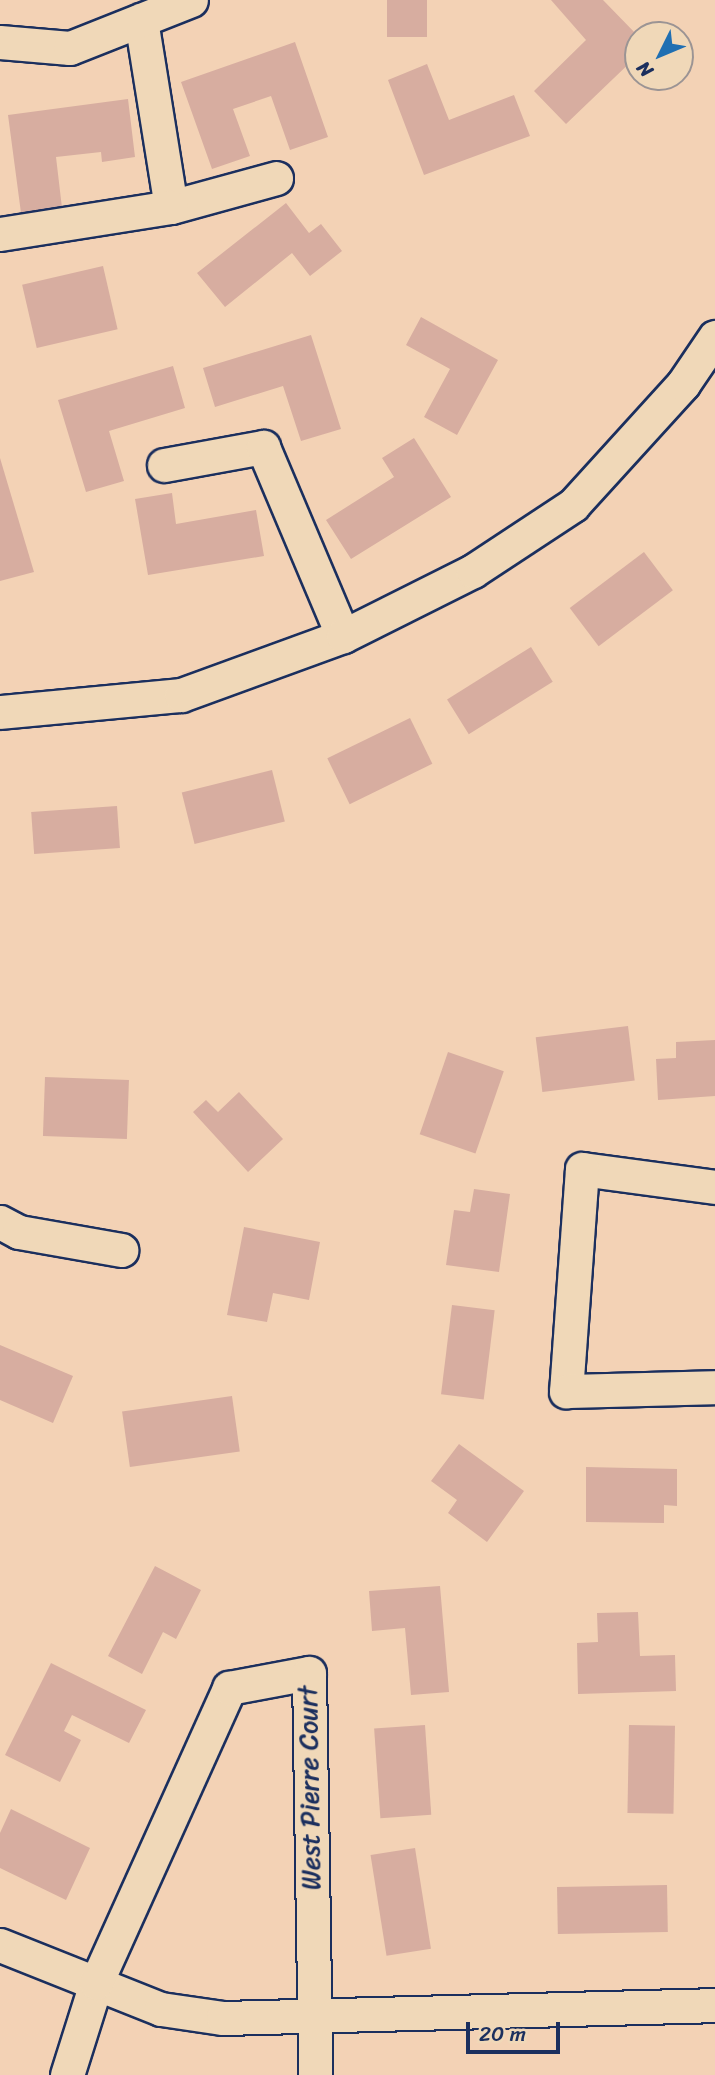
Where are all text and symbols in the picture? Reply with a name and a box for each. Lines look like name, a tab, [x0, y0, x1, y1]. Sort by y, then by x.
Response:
north arrow	[624, 21, 694, 91]
text: N	[628, 53, 661, 85]
street label: West Pierre Court	[293, 1685, 327, 1891]
scale bar	[470, 2008, 564, 2052]
text: 20 m	[479, 2015, 526, 2053]

